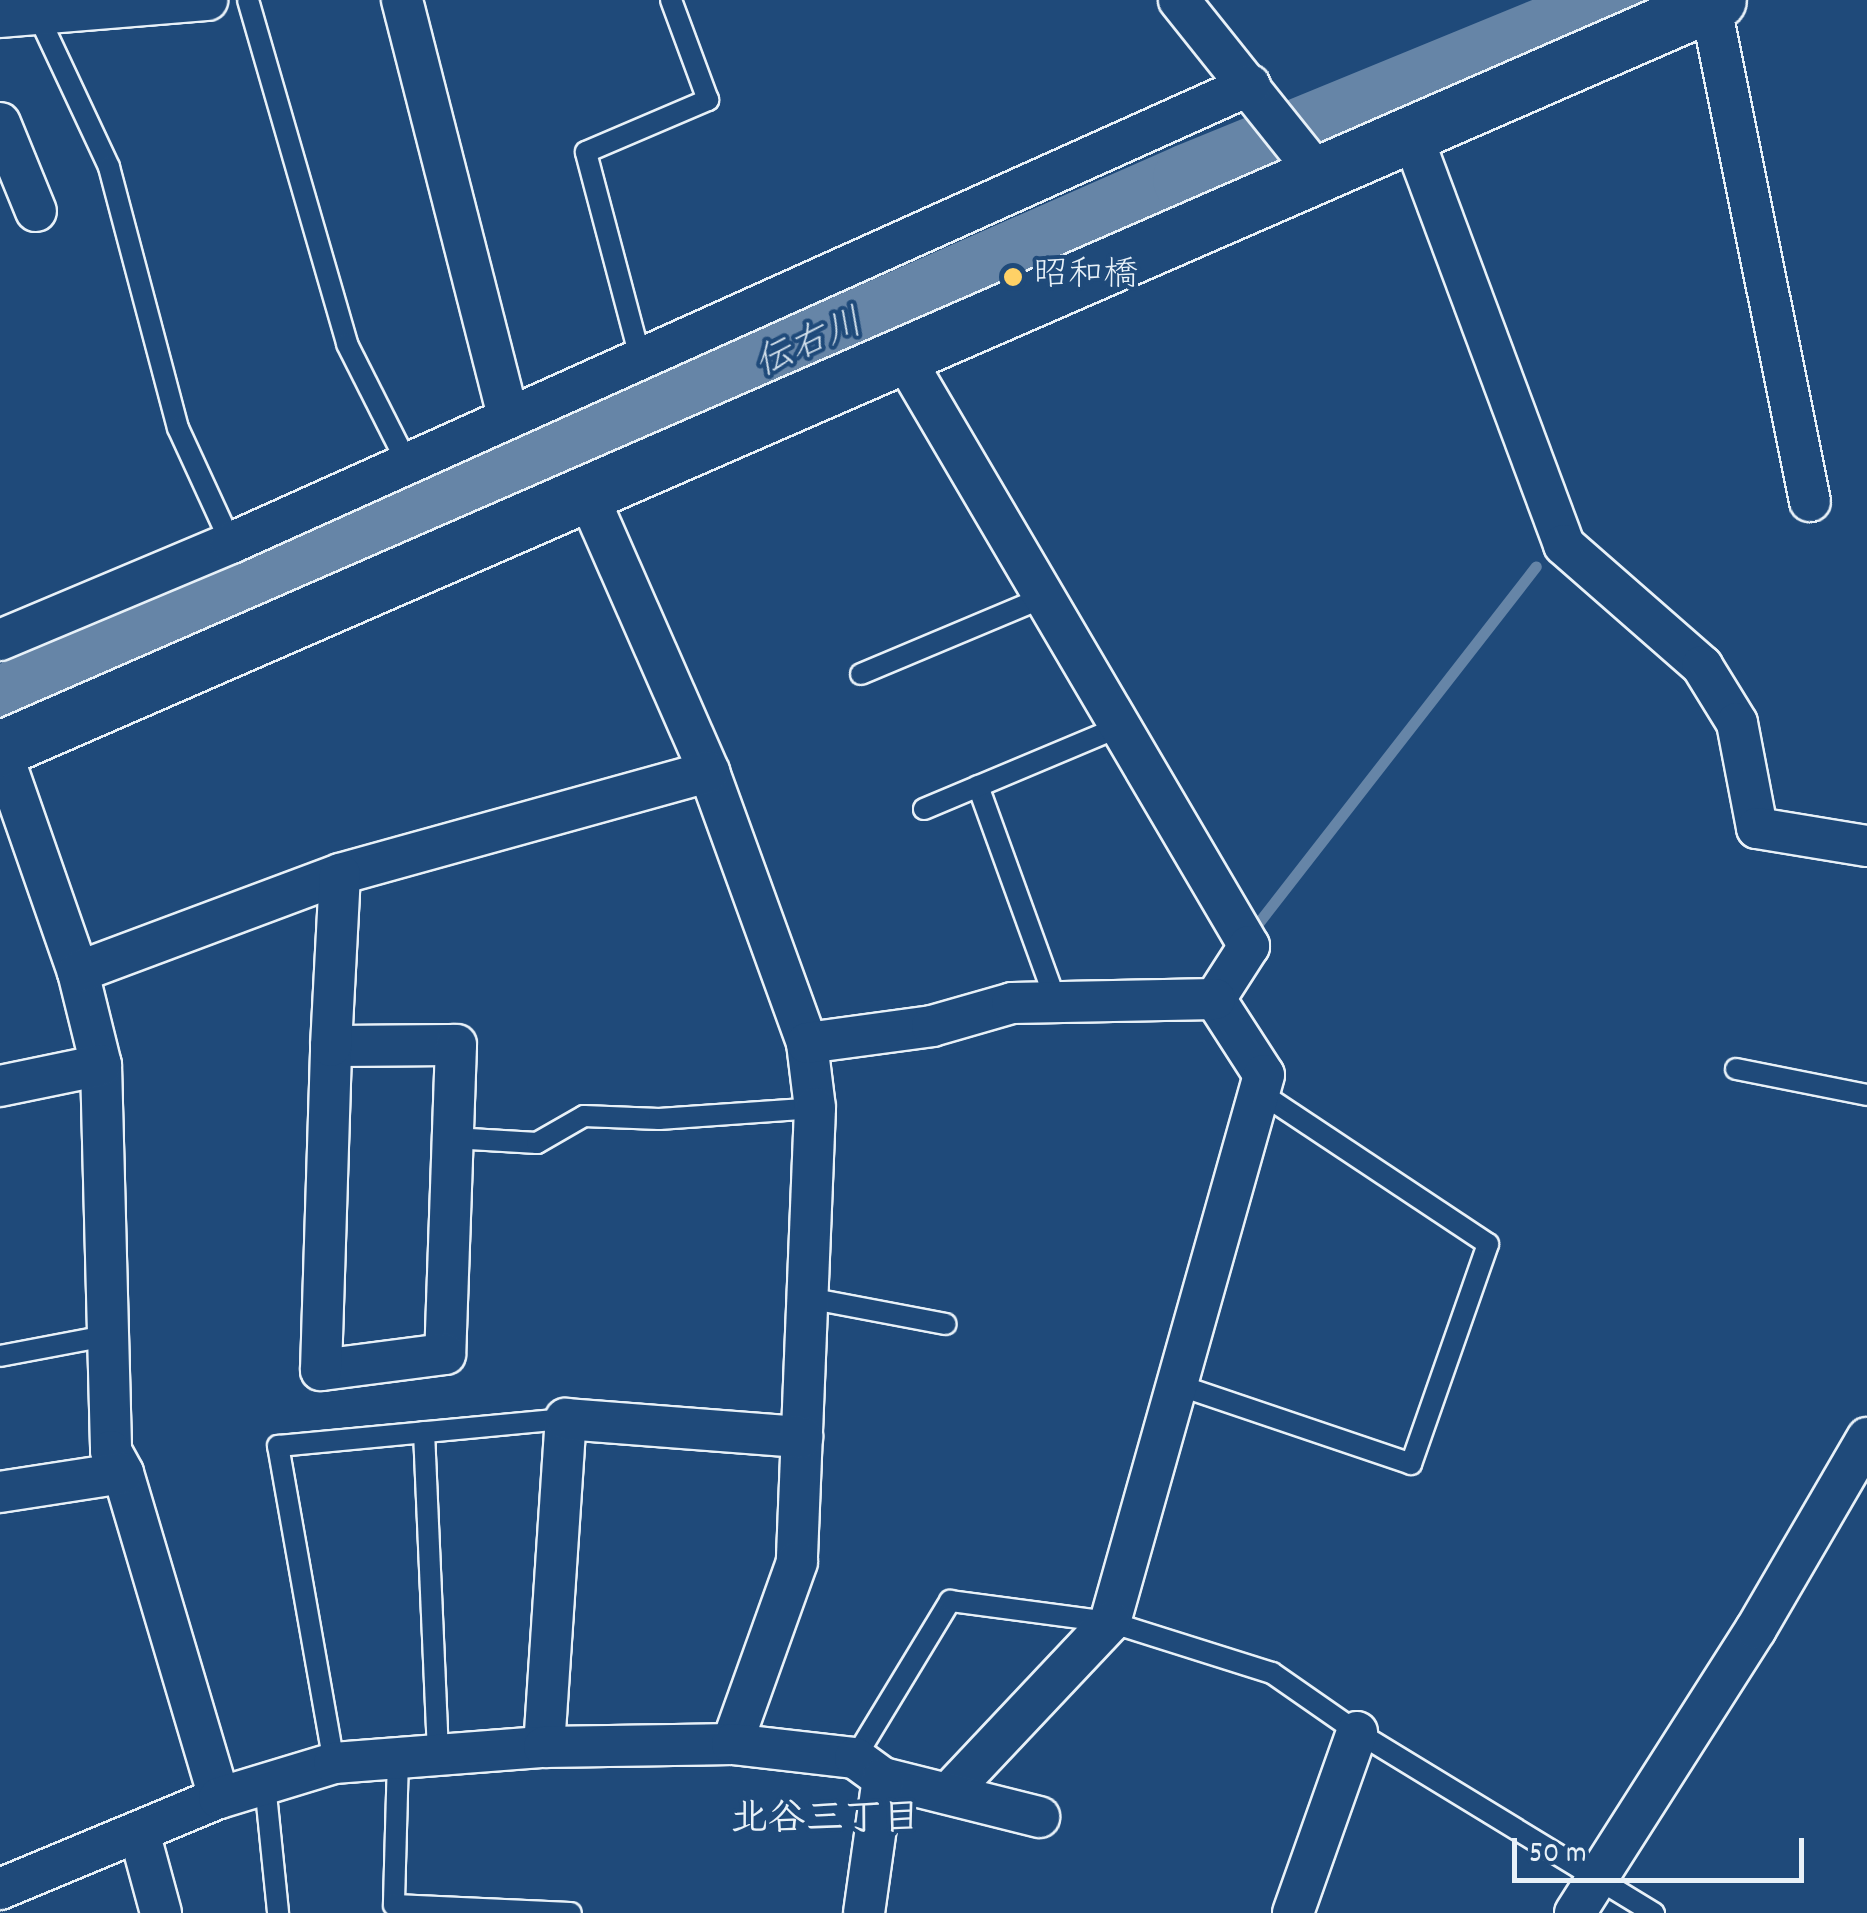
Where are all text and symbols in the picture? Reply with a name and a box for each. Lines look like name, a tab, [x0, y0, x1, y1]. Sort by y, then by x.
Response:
place label: 昭和橋	[1033, 256, 1138, 298]
marker: 昭和橋	[1002, 266, 1024, 288]
water label: 伝右川	[749, 302, 871, 390]
district label: 北谷三丁目	[730, 1799, 920, 1845]
scale bar	[1517, 1818, 1810, 1880]
text: 50 m	[1529, 1834, 1587, 1877]

